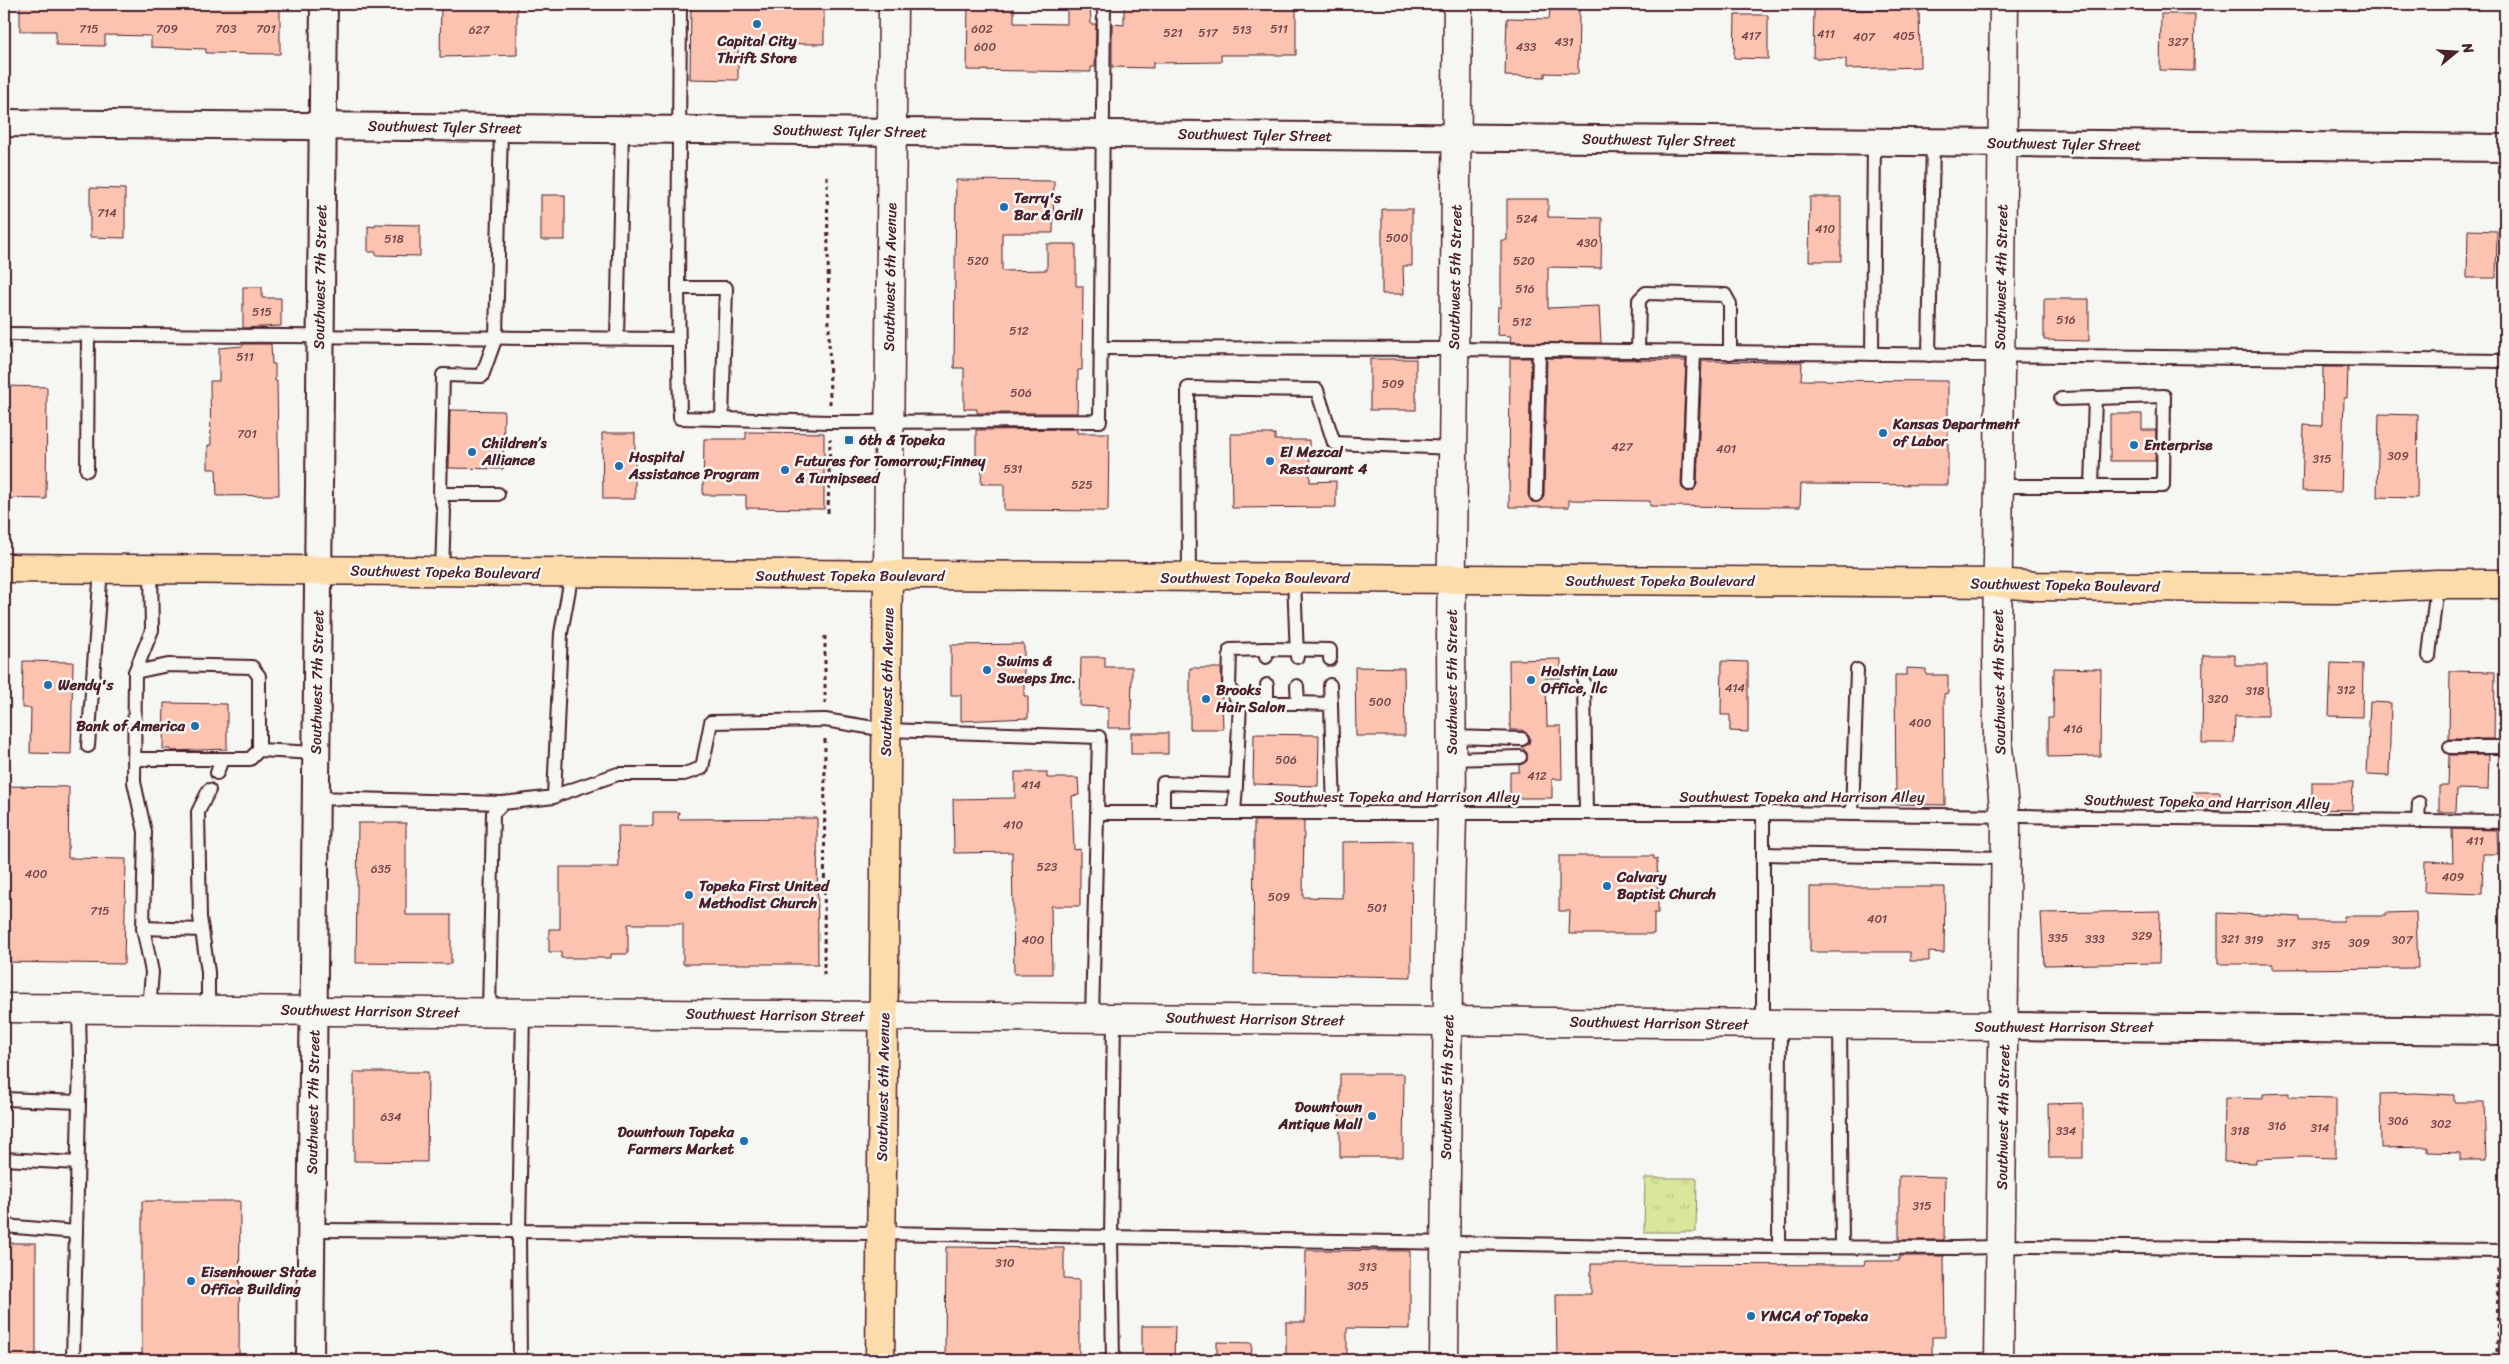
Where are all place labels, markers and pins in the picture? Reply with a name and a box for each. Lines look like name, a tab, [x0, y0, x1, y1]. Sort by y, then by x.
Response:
marker: Capital City Thrift Store	[751, 18, 763, 30]
place label: Capital City Thrift Store	[716, 28, 798, 71]
place label: Terry's Bar & Grill	[1014, 185, 1083, 228]
marker: Terry's Bar & Grill	[998, 201, 1010, 213]
place label: Kansas Department of Labor	[1892, 411, 2020, 454]
place label: 6th & Topeka	[858, 427, 945, 453]
marker: Kansas Department of Labor	[1877, 427, 1889, 439]
place label: Children’s Alliance	[481, 430, 548, 473]
place label: Enterprise	[2144, 432, 2213, 458]
marker: 6th & Topeka	[843, 434, 855, 446]
place label: El Mezcal Restaurant 4	[1279, 439, 1368, 482]
marker: Enterprise	[2128, 439, 2140, 451]
place label: Hospital Assistance Program	[628, 444, 760, 487]
marker: Children’s Alliance	[466, 446, 478, 458]
place label: Futures for Tomorrow;Finney & Turnipseed	[794, 448, 986, 491]
marker: El Mezcal Restaurant 4	[1264, 455, 1276, 467]
marker: Hospital Assistance Program	[613, 460, 625, 472]
marker: Futures for Tomorrow;Finney & Turnipseed	[779, 464, 791, 476]
place label: Swims & Sweeps Inc.	[996, 648, 1076, 691]
place label: Holstin Law Office, llc	[1540, 658, 1618, 701]
marker: Swims & Sweeps Inc.	[981, 664, 993, 676]
place label: Wendy's	[58, 672, 115, 698]
marker: Holstin Law Office, llc	[1525, 674, 1537, 686]
place label: Brooks Hair Salon	[1215, 677, 1286, 720]
marker: Wendy's	[42, 679, 54, 691]
marker: Brooks Hair Salon	[1200, 693, 1212, 705]
place label: Bank of America	[76, 713, 185, 739]
marker: Bank of America	[189, 720, 201, 732]
place label: Calvary Baptist Church	[1616, 864, 1716, 907]
place label: Topeka First United Methodist Church	[698, 873, 830, 916]
marker: Calvary Baptist Church	[1601, 880, 1613, 892]
marker: Topeka First United Methodist Church	[683, 889, 695, 901]
place label: Downtown Antique Mall	[1278, 1094, 1363, 1137]
marker: Downtown Antique Mall	[1366, 1110, 1378, 1122]
place label: Downtown Topeka Farmers Market	[617, 1119, 734, 1162]
marker: Downtown Topeka Farmers Market	[738, 1135, 750, 1147]
place label: Eisenhower State Office Building	[200, 1259, 317, 1302]
marker: Eisenhower State Office Building	[185, 1275, 197, 1287]
place label: YMCA of Topeka	[1761, 1303, 1869, 1329]
marker: YMCA of Topeka	[1745, 1310, 1757, 1322]

